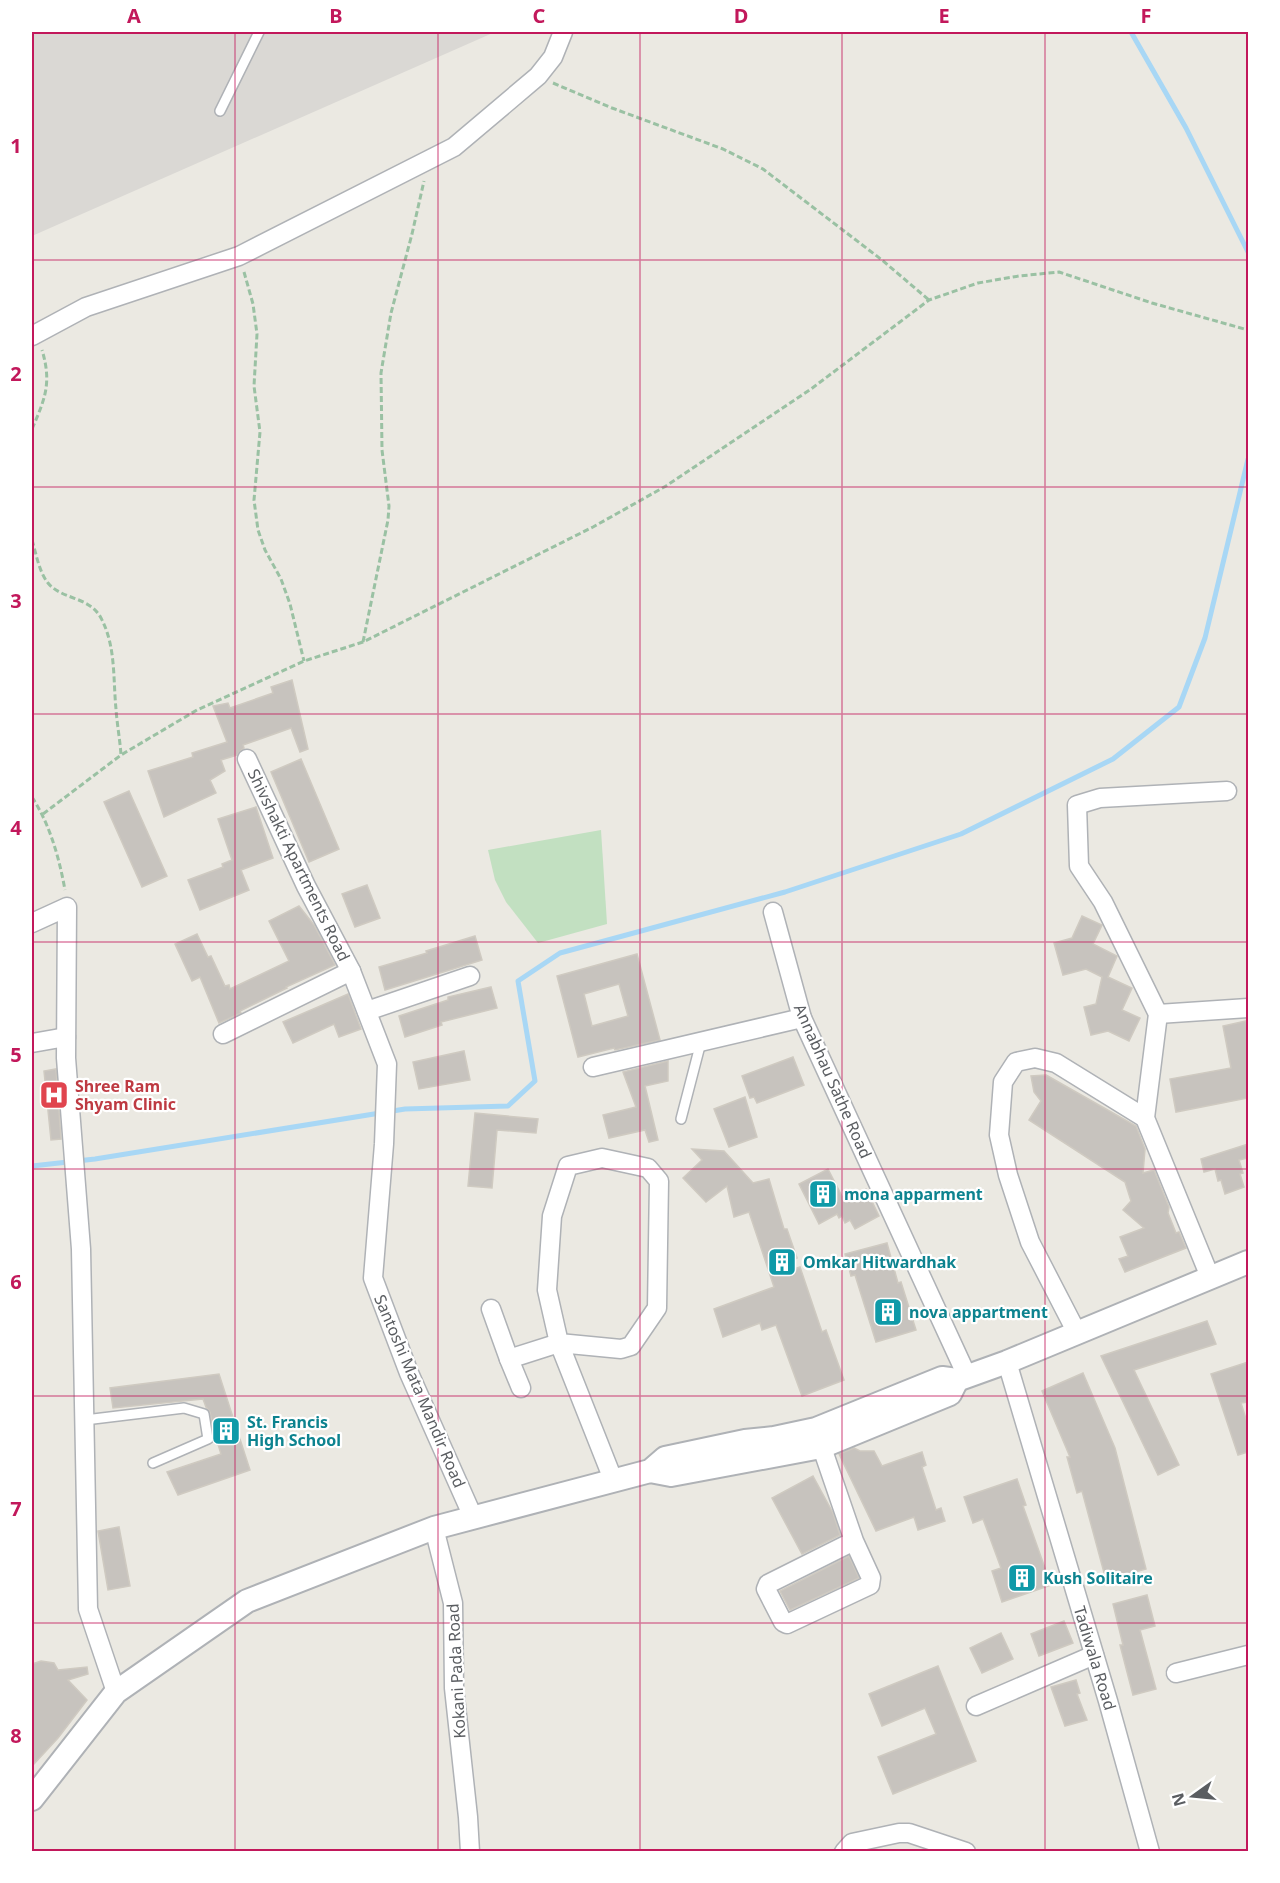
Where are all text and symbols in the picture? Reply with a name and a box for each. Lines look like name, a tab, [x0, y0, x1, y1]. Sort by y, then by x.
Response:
text: A	[127, 2, 141, 29]
text: B	[329, 2, 343, 29]
text: C	[533, 2, 546, 29]
text: D	[734, 2, 748, 29]
text: E	[938, 2, 950, 29]
text: F	[1141, 2, 1151, 29]
text: 1	[10, 132, 22, 159]
text: 2	[10, 360, 22, 387]
text: 3	[10, 587, 22, 614]
street label: Shivshakti Apartments Road	[243, 765, 355, 965]
text: 4	[10, 814, 22, 841]
street label: Annabhau Sathe Road	[789, 1000, 877, 1162]
text: 5	[10, 1041, 22, 1068]
place label: Shree Ram Shyam Clinic	[75, 1075, 176, 1115]
hospital icon: Shree Ram Shyam Clinic	[38, 1079, 70, 1111]
building icon: mona apparment	[807, 1178, 839, 1210]
place label: mona apparment	[844, 1183, 983, 1205]
building icon: Omkar Hitwardhak	[766, 1246, 798, 1278]
place label: Omkar Hitwardhak	[803, 1251, 956, 1273]
text: 6	[10, 1268, 22, 1295]
street label: Santoshi Mata Mandir Road	[369, 1291, 471, 1491]
building icon: nova appartment	[872, 1296, 904, 1328]
place label: nova appartment	[909, 1301, 1048, 1323]
place label: St. Francis High School	[247, 1411, 341, 1451]
building icon: St. Francis High School	[210, 1415, 242, 1447]
text: 7	[10, 1495, 22, 1522]
building icon: Kush Solitaire	[1006, 1562, 1038, 1594]
place label: Kush Solitaire	[1043, 1567, 1153, 1589]
street label: Kokani Pada Road	[441, 1603, 471, 1739]
street label: Tadiwala Road	[1069, 1603, 1121, 1713]
text: 8	[10, 1722, 22, 1749]
north arrow	[1163, 1766, 1223, 1826]
text: N	[1166, 1791, 1191, 1809]

